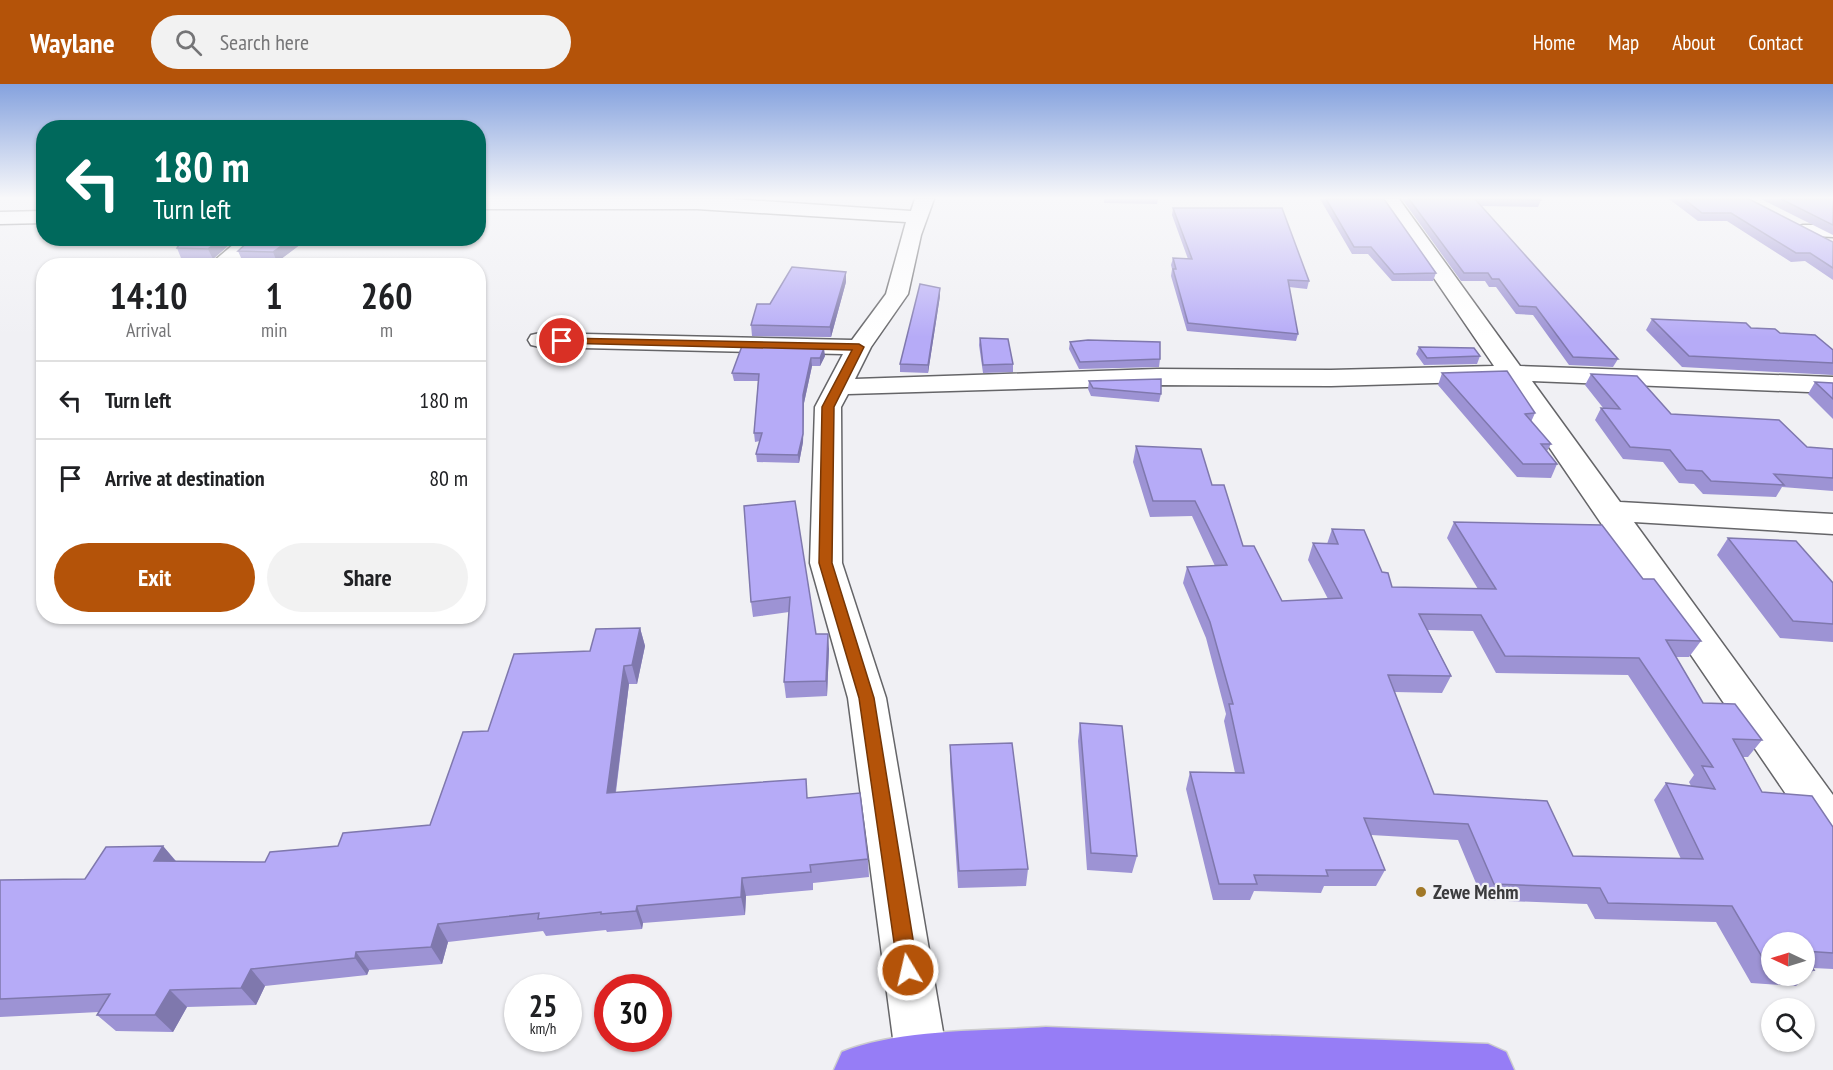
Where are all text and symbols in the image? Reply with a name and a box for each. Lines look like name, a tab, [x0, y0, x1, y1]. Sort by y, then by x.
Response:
search box	[151, 15, 571, 69]
text: Waylane	[30, 24, 115, 61]
icon: search	[172, 26, 205, 59]
text: Search here	[220, 28, 309, 56]
text: Home	[1533, 29, 1575, 56]
text: Map	[1608, 29, 1639, 56]
text: About	[1672, 29, 1715, 56]
text: Contact	[1748, 29, 1803, 56]
text: 180 m	[153, 139, 250, 194]
icon: left	[54, 144, 132, 222]
text: Turn left	[153, 192, 231, 226]
text: 14:10	[110, 272, 187, 319]
text: 1	[265, 272, 283, 319]
text: 260	[361, 272, 412, 319]
pin	[536, 315, 587, 366]
text: Arrival	[126, 317, 171, 343]
text: min	[261, 317, 287, 343]
text: m	[380, 317, 393, 343]
icon: arrive	[545, 324, 578, 357]
icon: left	[54, 384, 87, 417]
text: Turn left	[105, 386, 171, 414]
text: 180 m	[419, 386, 468, 414]
icon: arrive	[54, 462, 87, 495]
text: Arrive at destination	[105, 464, 265, 492]
text: 80 m	[429, 464, 468, 492]
button: Exit	[54, 543, 255, 612]
button: Share	[267, 543, 468, 612]
place label: Zewe Mehm	[1433, 879, 1518, 905]
marker: Zewe Mehm	[1414, 885, 1428, 899]
north arrow	[1761, 932, 1815, 986]
map controls	[1761, 932, 1815, 1052]
position arrow	[876, 938, 940, 1002]
speed limit sign: 30	[594, 974, 672, 1052]
text: 25	[529, 986, 557, 1025]
button: search	[1761, 998, 1815, 1052]
text: km/h	[530, 1019, 556, 1038]

